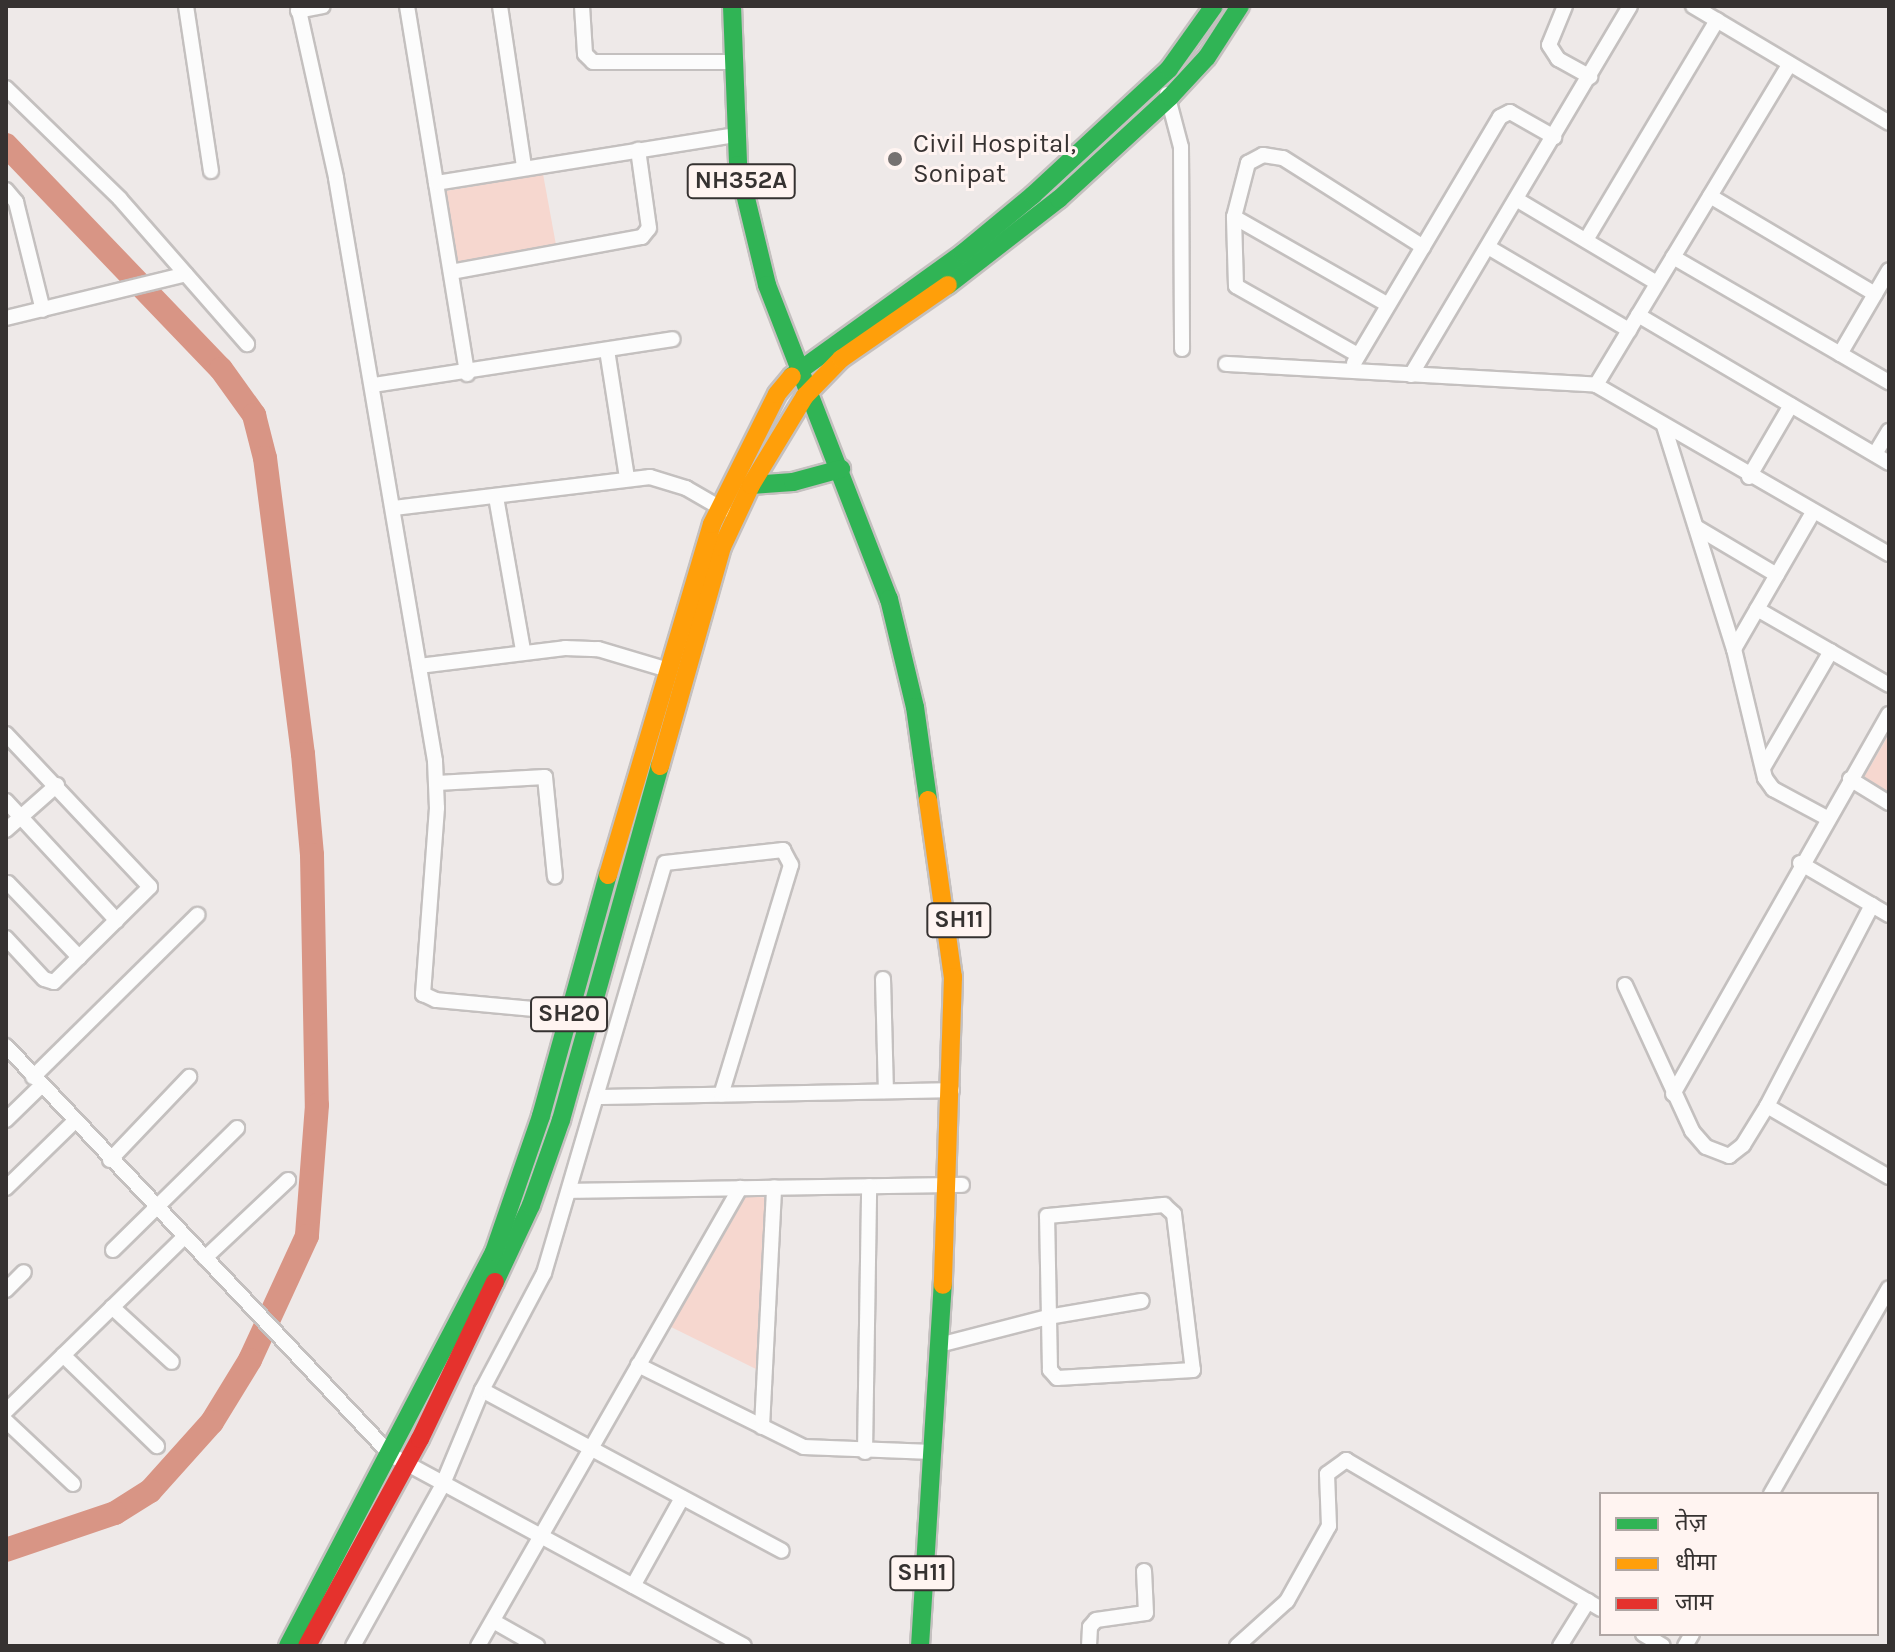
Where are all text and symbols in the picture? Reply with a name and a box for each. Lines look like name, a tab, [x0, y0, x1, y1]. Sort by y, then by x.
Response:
place label: Civil Hospital, Sonipat	[913, 128, 1076, 190]
marker: Civil Hospital, Sonipat	[884, 148, 906, 170]
road number: NH352A	[685, 161, 797, 201]
road number: SH11	[925, 900, 993, 940]
road number: SH20	[529, 994, 609, 1034]
legend	[1599, 1492, 1879, 1636]
text: तेज़	[1675, 1508, 1707, 1536]
text: धीमा	[1675, 1548, 1717, 1576]
road number: SH11	[888, 1553, 956, 1593]
text: जाम	[1675, 1588, 1713, 1616]

